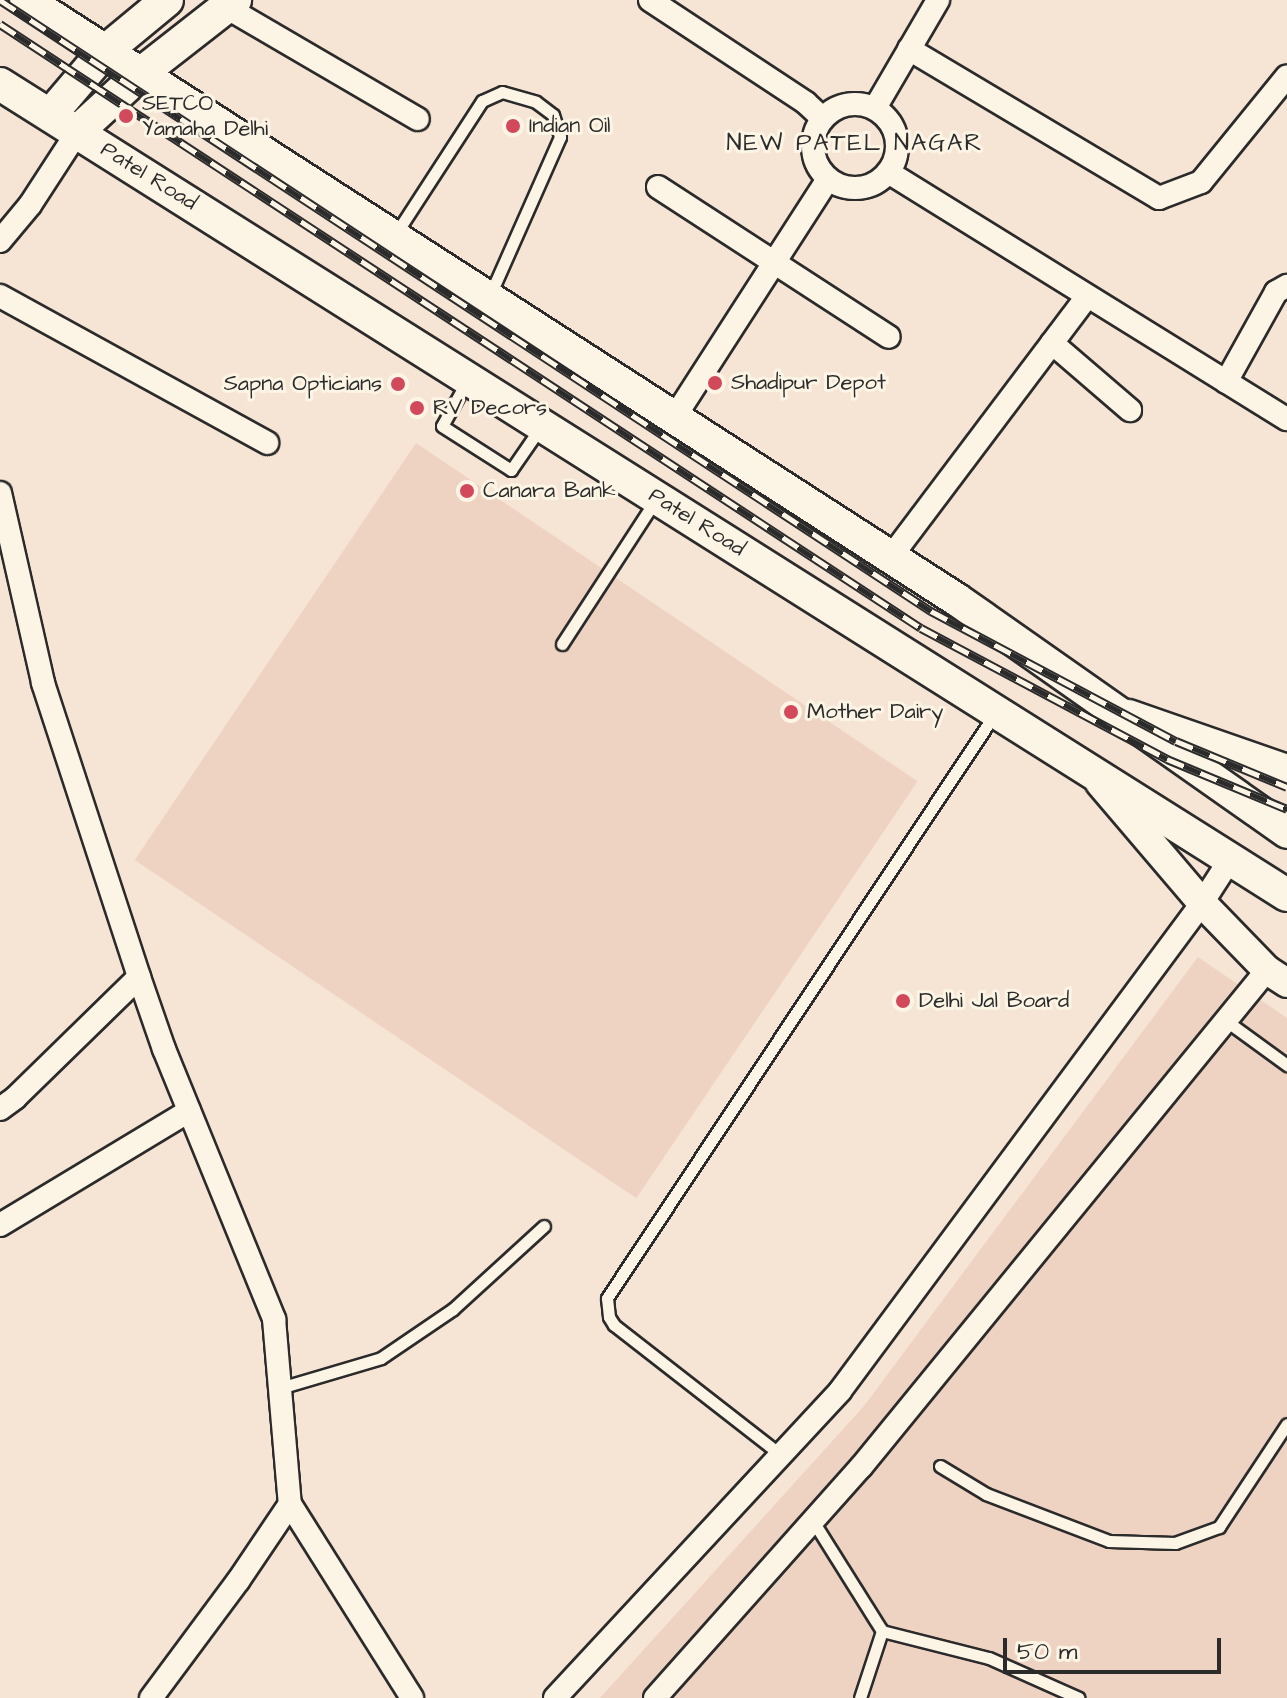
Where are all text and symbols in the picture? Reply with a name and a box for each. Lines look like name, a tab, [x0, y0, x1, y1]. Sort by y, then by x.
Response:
place label: SETCO Yamaha Delhi	[142, 90, 268, 142]
marker: SETCO Yamaha Delhi	[117, 107, 135, 125]
place label: Indian Oil	[529, 113, 610, 139]
marker: Indian Oil	[504, 117, 522, 135]
district label: NEW PATEL NAGAR	[726, 130, 984, 158]
street label: Patel Road	[96, 136, 202, 216]
place label: Shadipur Depot	[731, 370, 886, 396]
place label: Sapna Opticians	[224, 371, 382, 397]
marker: Shadipur Depot	[706, 374, 724, 392]
marker: Sapna Opticians	[389, 375, 407, 393]
place label: RV Decors	[433, 395, 547, 421]
marker: RV Decors	[408, 399, 426, 417]
place label: Canara Bank	[483, 478, 615, 504]
marker: Canara Bank	[458, 482, 476, 500]
street label: Patel Road	[644, 482, 750, 562]
place label: Mother Dairy	[807, 699, 943, 725]
marker: Mother Dairy	[782, 703, 800, 721]
place label: Delhi Jal Board	[919, 988, 1069, 1014]
marker: Delhi Jal Board	[894, 992, 912, 1010]
scale bar	[1007, 1622, 1225, 1672]
text: 50 m	[1017, 1635, 1077, 1669]

